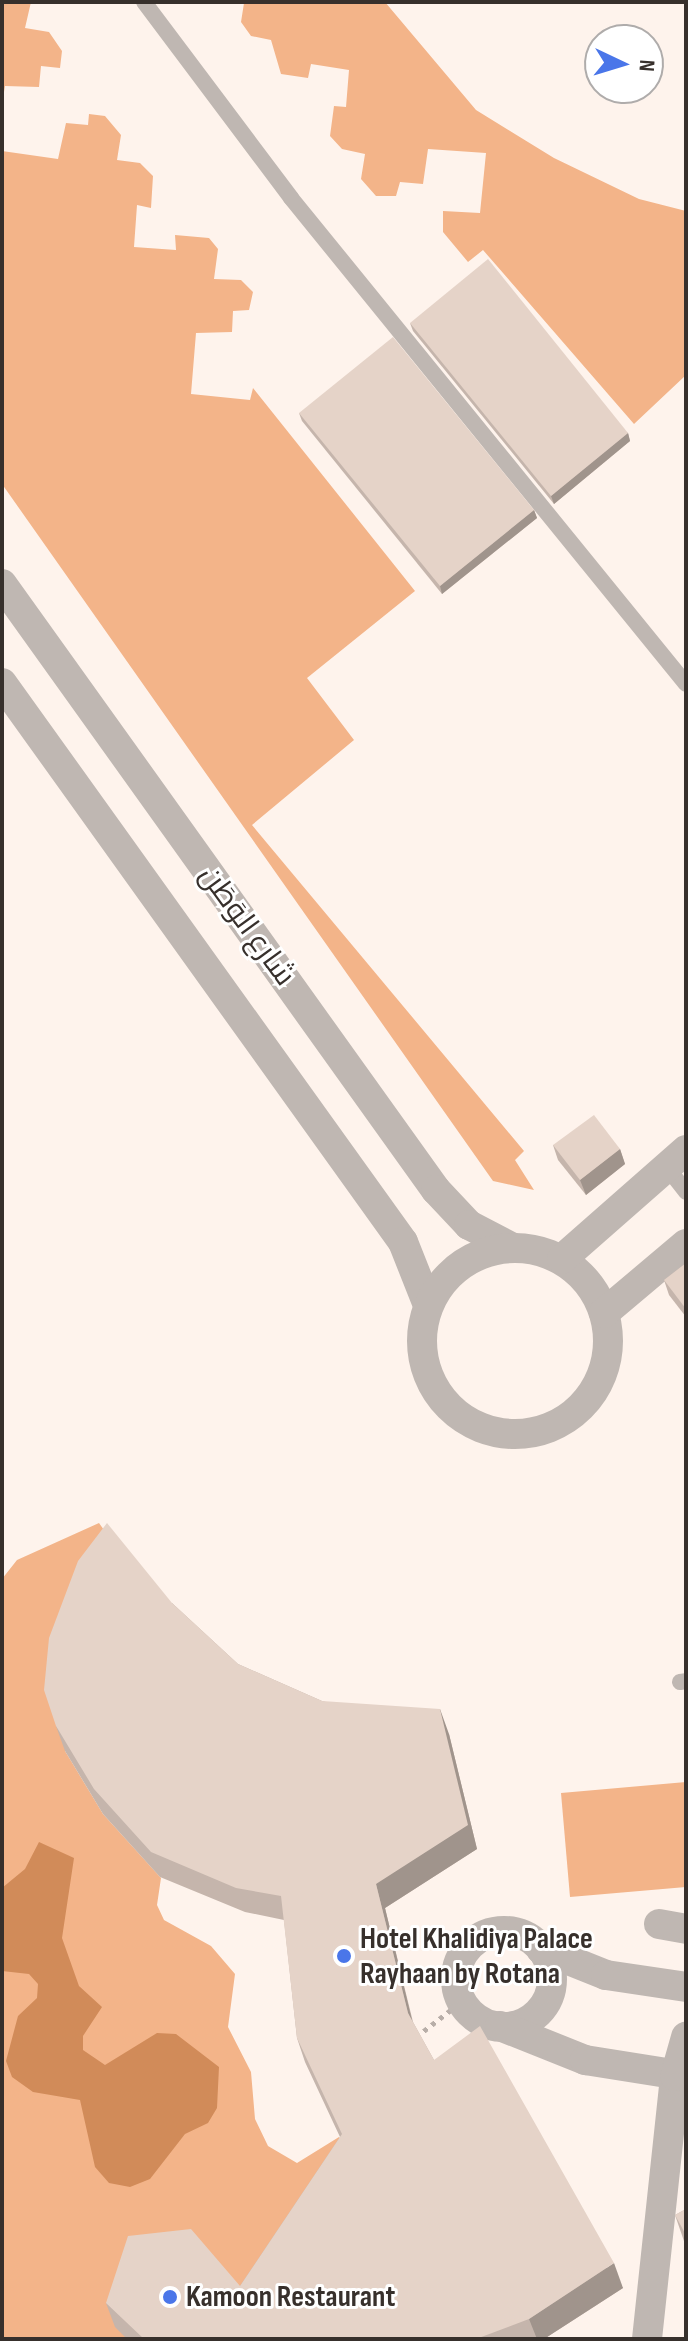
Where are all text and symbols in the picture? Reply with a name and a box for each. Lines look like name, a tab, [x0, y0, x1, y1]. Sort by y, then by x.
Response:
north arrow	[584, 24, 664, 104]
text: N	[633, 59, 660, 72]
street label: شارع الوَطَن	[191, 859, 303, 993]
place label: Hotel Khalidiya Palace Rayhaan by Rotana	[360, 1921, 593, 1992]
marker: Hotel Khalidiya Palace Rayhaan by Rotana	[335, 1947, 353, 1965]
place label: Kamoon Restaurant	[186, 2279, 395, 2315]
marker: Kamoon Restaurant	[161, 2288, 179, 2306]

